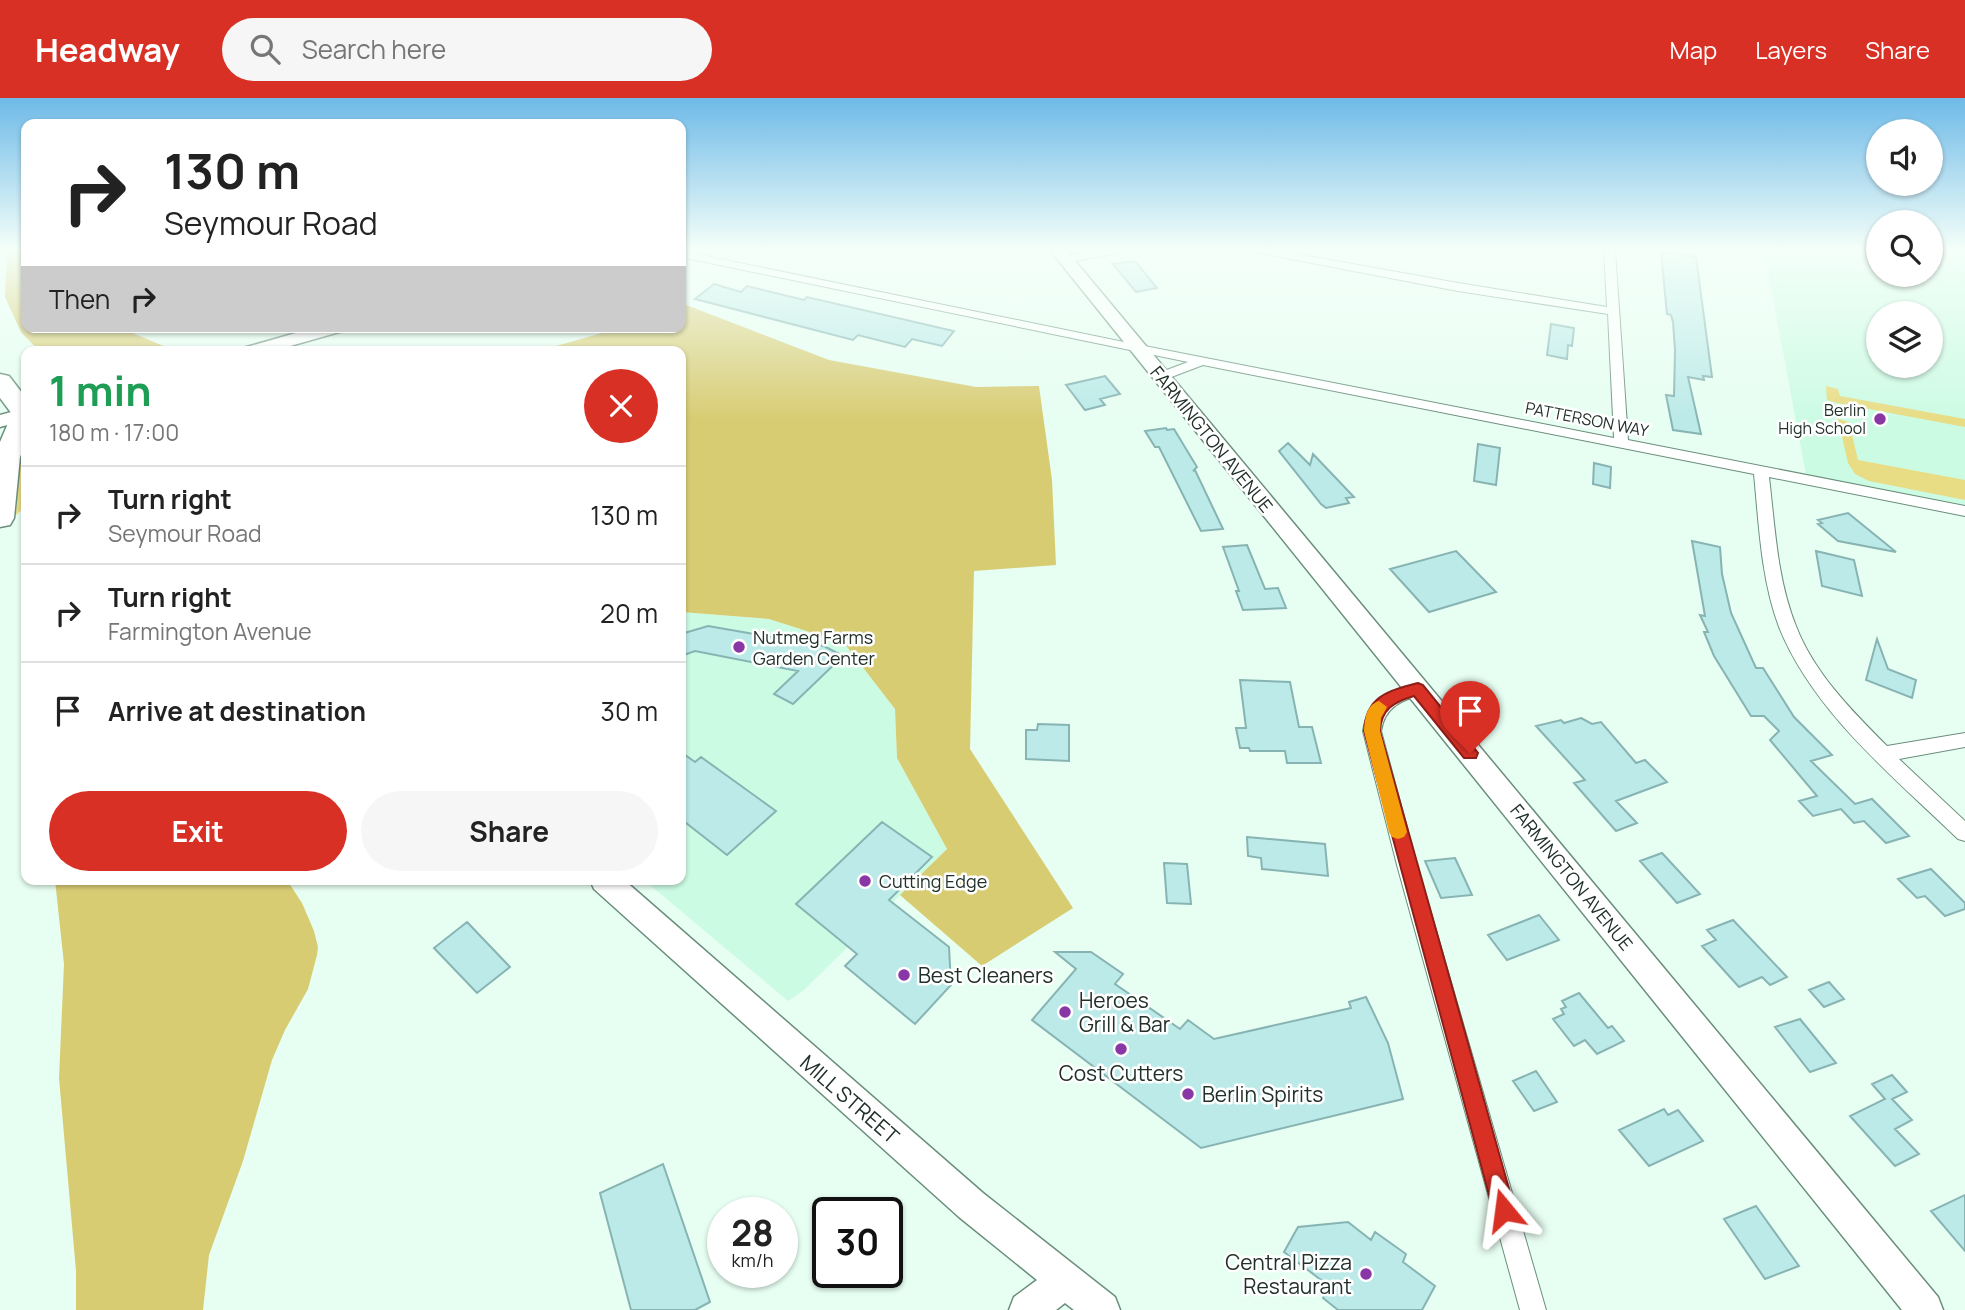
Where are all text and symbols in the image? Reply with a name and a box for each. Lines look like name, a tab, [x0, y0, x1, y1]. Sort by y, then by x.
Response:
search box	[222, 18, 712, 81]
text: Headway	[35, 27, 180, 72]
icon: search	[246, 30, 284, 68]
text: Search here	[302, 31, 446, 67]
text: Map	[1670, 33, 1717, 66]
text: Layers	[1755, 33, 1827, 66]
text: Share	[1865, 33, 1930, 66]
map controls	[1866, 119, 1943, 378]
button: sound	[1866, 119, 1943, 196]
text: 130 m	[164, 137, 300, 204]
icon: right	[49, 147, 140, 238]
text: Seymour Road	[164, 201, 378, 245]
button: search	[1866, 210, 1943, 287]
icon: right	[124, 280, 162, 318]
text: Then	[49, 281, 110, 317]
button: layers	[1866, 301, 1943, 378]
text: 1 min	[49, 361, 152, 419]
street label: FARMINGTON AVENUE	[1145, 361, 1279, 517]
button: close	[584, 369, 658, 443]
street label: PATTERSON WAY	[1524, 396, 1650, 442]
place label: Berlin High School	[1778, 399, 1866, 439]
marker: Berlin High School	[1872, 411, 1888, 427]
text: 180 m · 17:00	[49, 416, 179, 448]
text: Turn right	[108, 481, 232, 517]
icon: right	[49, 496, 87, 534]
text: 130 m	[590, 497, 658, 533]
text: Seymour Road	[108, 517, 262, 549]
text: Turn right	[108, 579, 232, 615]
icon: right	[49, 594, 87, 632]
text: 20 m	[600, 595, 658, 631]
text: Farmington Avenue	[108, 615, 312, 647]
place label: Nutmeg Farms Garden Center	[753, 625, 875, 670]
marker: Nutmeg Farms Garden Center	[731, 639, 747, 655]
pin	[1440, 681, 1500, 753]
icon: arrive	[49, 692, 87, 730]
icon: arrive	[1451, 692, 1489, 730]
text: Arrive at destination	[108, 693, 366, 729]
text: 30 m	[601, 693, 658, 729]
button: Exit	[49, 791, 347, 871]
button: Share	[361, 791, 658, 871]
street label: FARMINGTON AVENUE	[1505, 799, 1639, 955]
place label: Cutting Edge	[879, 869, 987, 893]
marker: Cutting Edge	[857, 873, 873, 889]
place label: Best Cleaners	[918, 961, 1053, 989]
marker: Best Cleaners	[896, 967, 912, 983]
place label: Heroes Grill & Bar	[1079, 986, 1171, 1038]
marker: Heroes Grill & Bar	[1057, 1004, 1073, 1020]
marker: Cost Cutters	[1113, 1041, 1129, 1057]
street label: MILL STREET	[795, 1048, 906, 1150]
place label: Cost Cutters	[1059, 1059, 1183, 1087]
place label: Berlin Spirits	[1202, 1080, 1323, 1108]
marker: Berlin Spirits	[1180, 1086, 1196, 1102]
position arrow	[1467, 1173, 1541, 1247]
speed limit sign: 30	[812, 1197, 903, 1288]
text: 28	[731, 1209, 774, 1257]
text: km/h	[732, 1248, 773, 1272]
place label: Central Pizza Restaurant	[1225, 1248, 1352, 1300]
marker: Central Pizza Restaurant	[1358, 1266, 1374, 1282]

